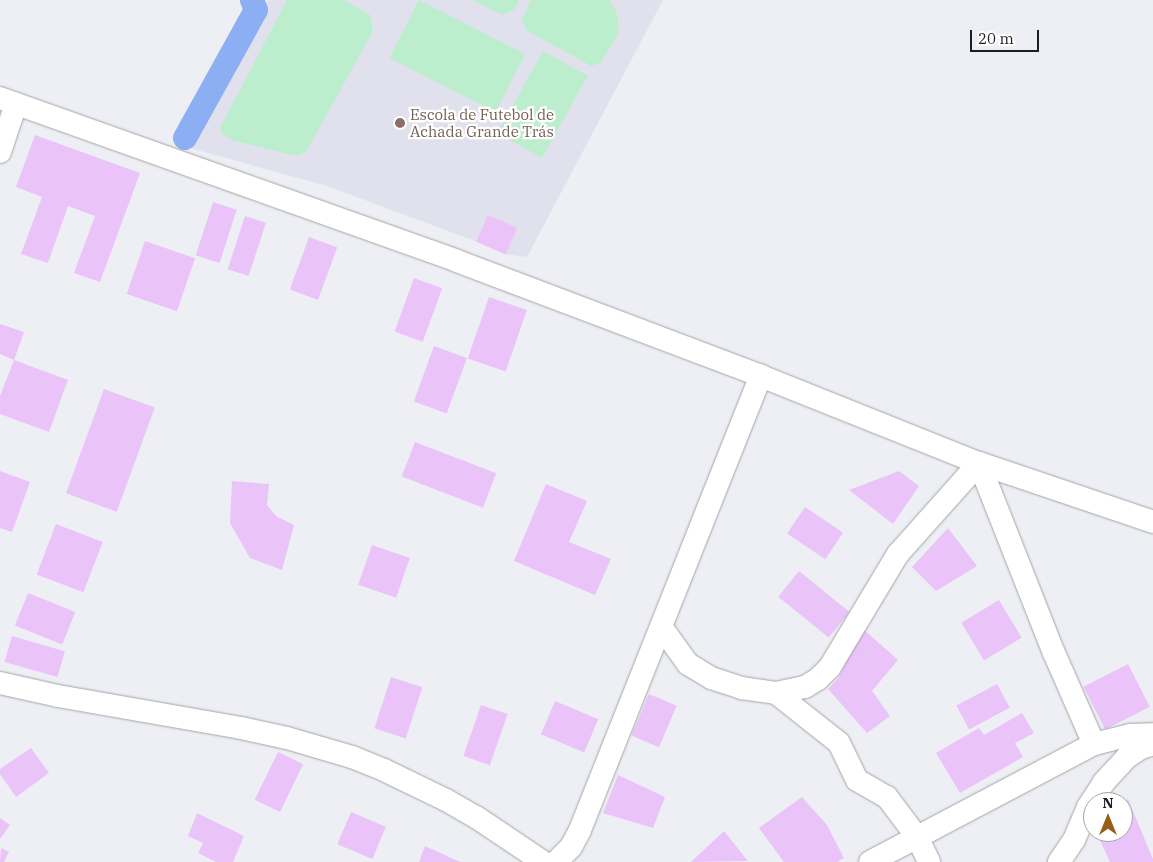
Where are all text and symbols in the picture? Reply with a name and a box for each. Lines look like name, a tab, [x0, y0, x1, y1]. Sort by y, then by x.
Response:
scale bar	[973, 20, 1042, 52]
text: 20 m	[978, 29, 1014, 48]
place label: Escola de Futebol de Achada Grande Trás	[410, 105, 554, 140]
marker: Escola de Futebol de Achada Grande Trás	[394, 117, 406, 129]
north arrow	[1083, 792, 1133, 842]
text: N	[1102, 794, 1114, 812]

